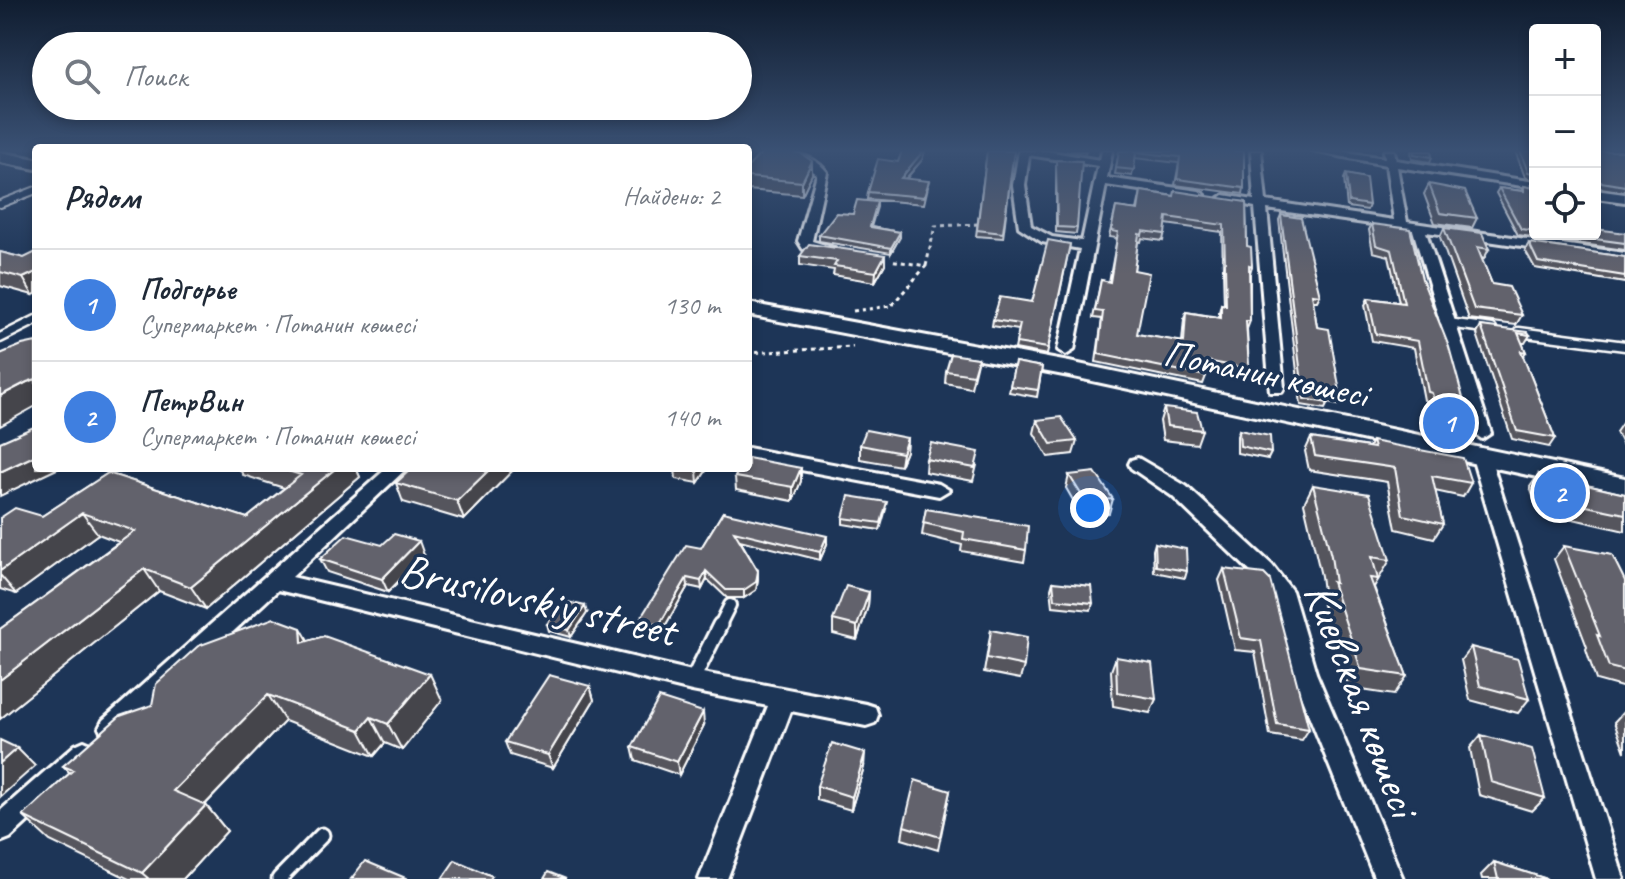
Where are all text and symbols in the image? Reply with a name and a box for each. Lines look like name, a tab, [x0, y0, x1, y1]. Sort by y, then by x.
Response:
map controls	[1529, 24, 1601, 240]
button: +	[1529, 24, 1601, 96]
search box	[32, 32, 752, 120]
icon: search	[60, 54, 104, 98]
text: Поиск	[124, 57, 187, 95]
button: −	[1529, 96, 1601, 168]
button: locate	[1529, 168, 1601, 240]
text: Рядом	[64, 175, 140, 218]
text: Найдено: 2	[623, 180, 720, 213]
text: Подгорье	[140, 270, 236, 308]
text: 1	[84, 289, 96, 322]
text: 130 m	[664, 289, 720, 322]
text: Супермаркет · Потанин көшесі	[140, 308, 415, 341]
street label: Потанин көшесі	[1160, 329, 1376, 419]
text: ПетрВин	[140, 382, 242, 420]
pin: 1	[1423, 393, 1475, 453]
text: 2	[84, 401, 96, 434]
text: 140 m	[664, 401, 720, 434]
text: Супермаркет · Потанин көшесі	[140, 420, 415, 453]
pin: 2	[1534, 463, 1586, 523]
your location	[1070, 488, 1110, 528]
street label: Brusilovskiy street	[394, 540, 685, 661]
street label: Киевская көшесі	[1291, 574, 1435, 829]

